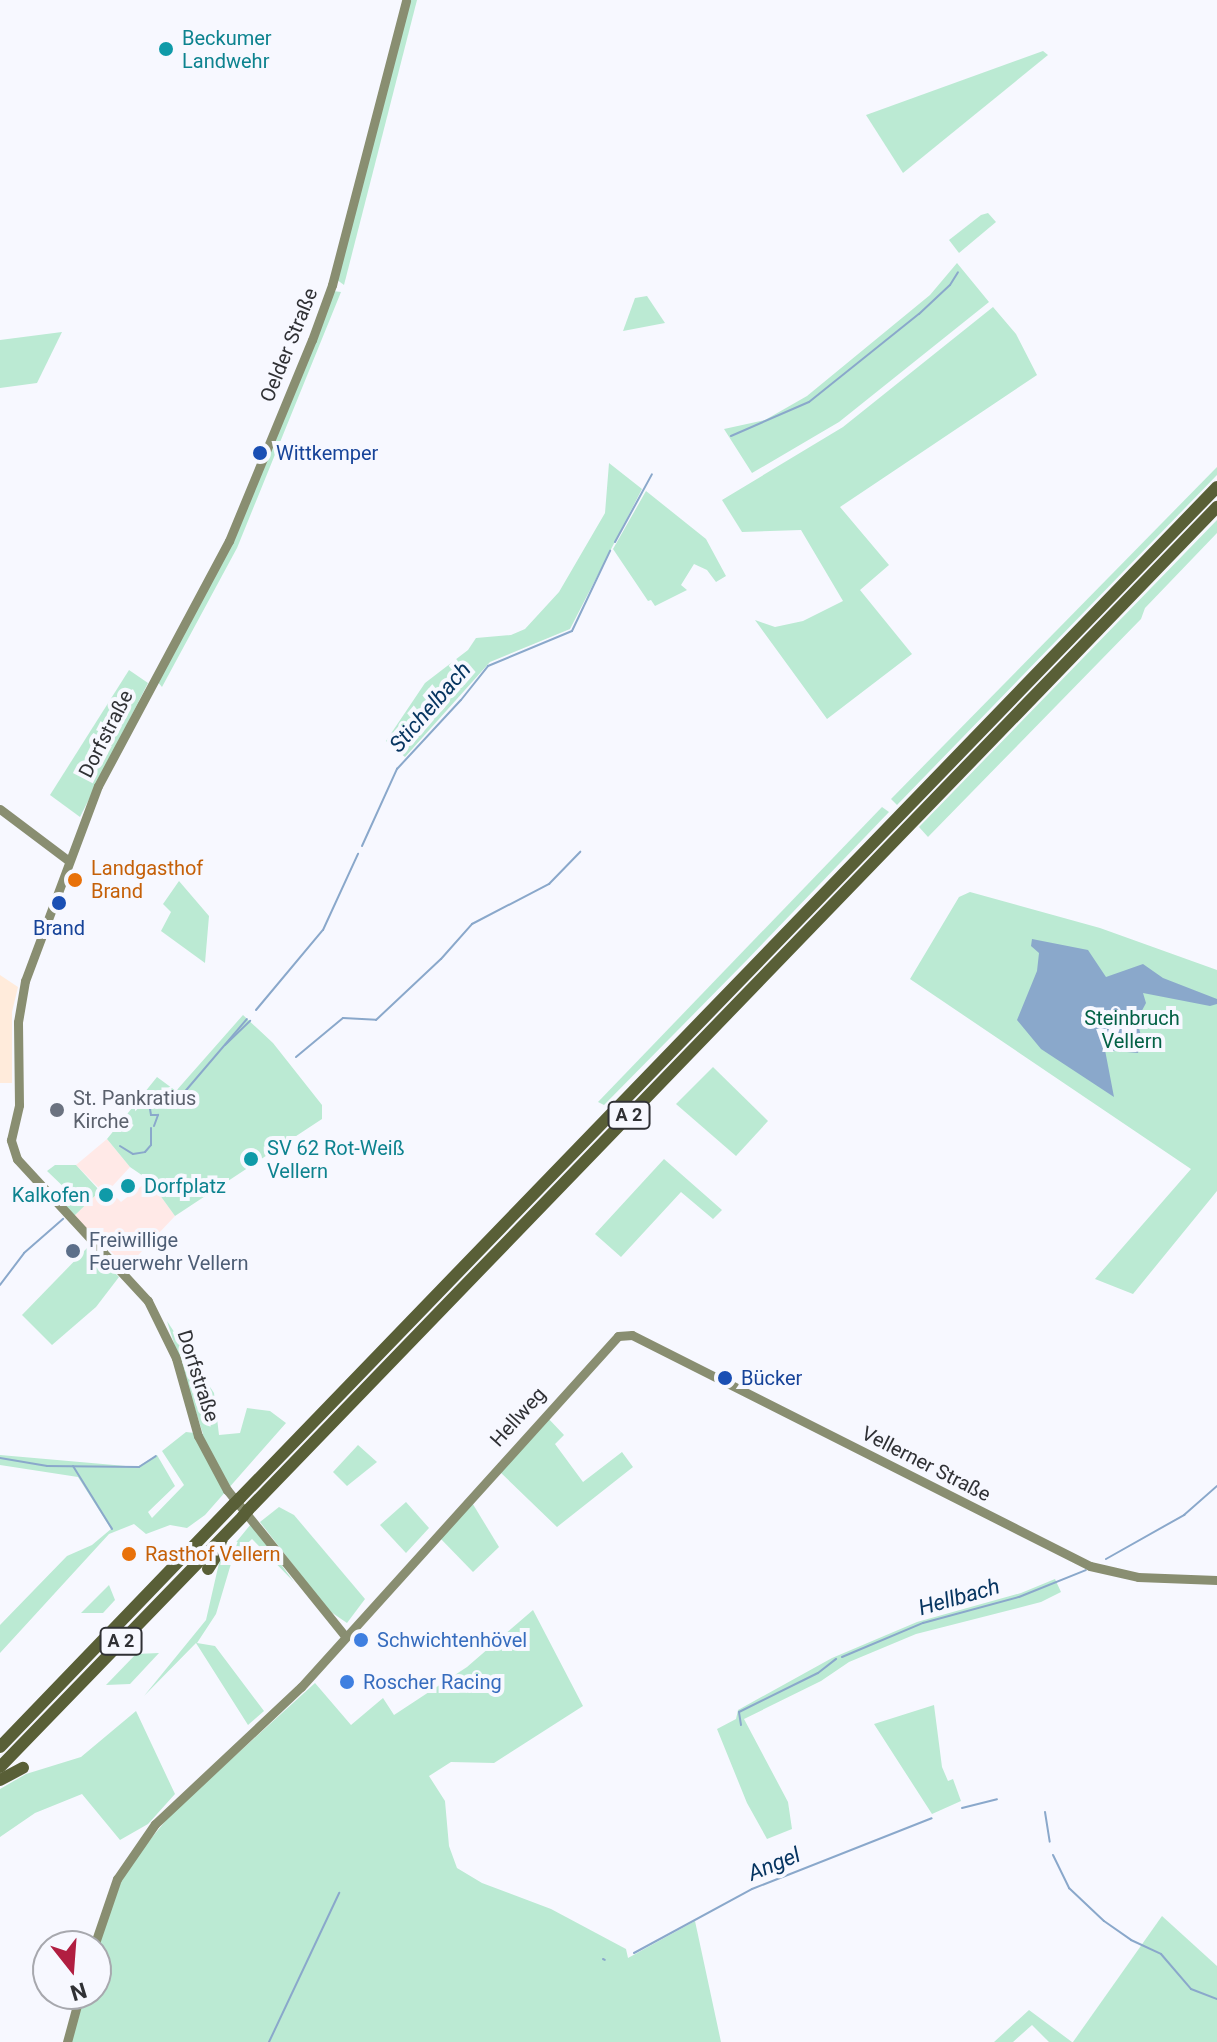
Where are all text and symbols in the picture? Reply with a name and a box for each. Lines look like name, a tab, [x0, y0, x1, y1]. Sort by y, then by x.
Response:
place label: Beckumer Landwehr	[182, 26, 272, 73]
marker: Beckumer Landwehr	[157, 40, 175, 58]
street label: Oelder Straße	[255, 284, 323, 406]
place label: Wittkemper	[276, 441, 378, 465]
marker: Wittkemper	[251, 444, 269, 462]
water label: Stichelbach	[384, 657, 476, 757]
street label: Dorfstraße	[74, 686, 138, 782]
place label: Landgasthof Brand	[91, 856, 203, 903]
marker: Landgasthof Brand	[66, 871, 84, 889]
marker: Brand	[50, 894, 68, 912]
place label: Brand	[33, 916, 85, 940]
park label: Steinbruch Vellern	[1084, 1006, 1180, 1053]
place label: St. Pankratius Kirche	[73, 1086, 196, 1133]
marker: St. Pankratius Kirche	[48, 1101, 66, 1119]
road number: A 2	[607, 1101, 651, 1129]
place label: SV 62 Rot-Weiß Vellern	[267, 1136, 405, 1183]
marker: SV 62 Rot-Weiß Vellern	[242, 1150, 260, 1168]
place label: Dorfplatz	[144, 1174, 226, 1198]
marker: Dorfplatz	[119, 1177, 137, 1195]
place label: Kalkofen	[12, 1183, 90, 1207]
marker: Kalkofen	[97, 1186, 115, 1204]
place label: Freiwillige Feuerwehr Vellern	[89, 1228, 248, 1275]
marker: Freiwillige Feuerwehr Vellern	[64, 1242, 82, 1260]
street label: Dorfstraße	[172, 1327, 224, 1425]
place label: Bücker	[741, 1366, 802, 1390]
marker: Bücker	[716, 1369, 734, 1387]
street label: Hellweg	[485, 1382, 551, 1452]
street label: Vellerner Straße	[857, 1421, 995, 1507]
place label: Rasthof Vellern	[145, 1542, 280, 1566]
marker: Rasthof Vellern	[120, 1545, 138, 1563]
water label: Hellbach	[915, 1573, 1003, 1621]
road number: A 2	[99, 1627, 143, 1655]
place label: Schwichtenhövel	[377, 1628, 527, 1652]
marker: Schwichtenhövel	[352, 1631, 370, 1649]
place label: Roscher Racing	[363, 1670, 502, 1694]
marker: Roscher Racing	[338, 1673, 356, 1691]
water label: Angel	[744, 1842, 804, 1886]
north arrow	[32, 1930, 112, 2010]
text: N	[67, 1977, 90, 2006]

